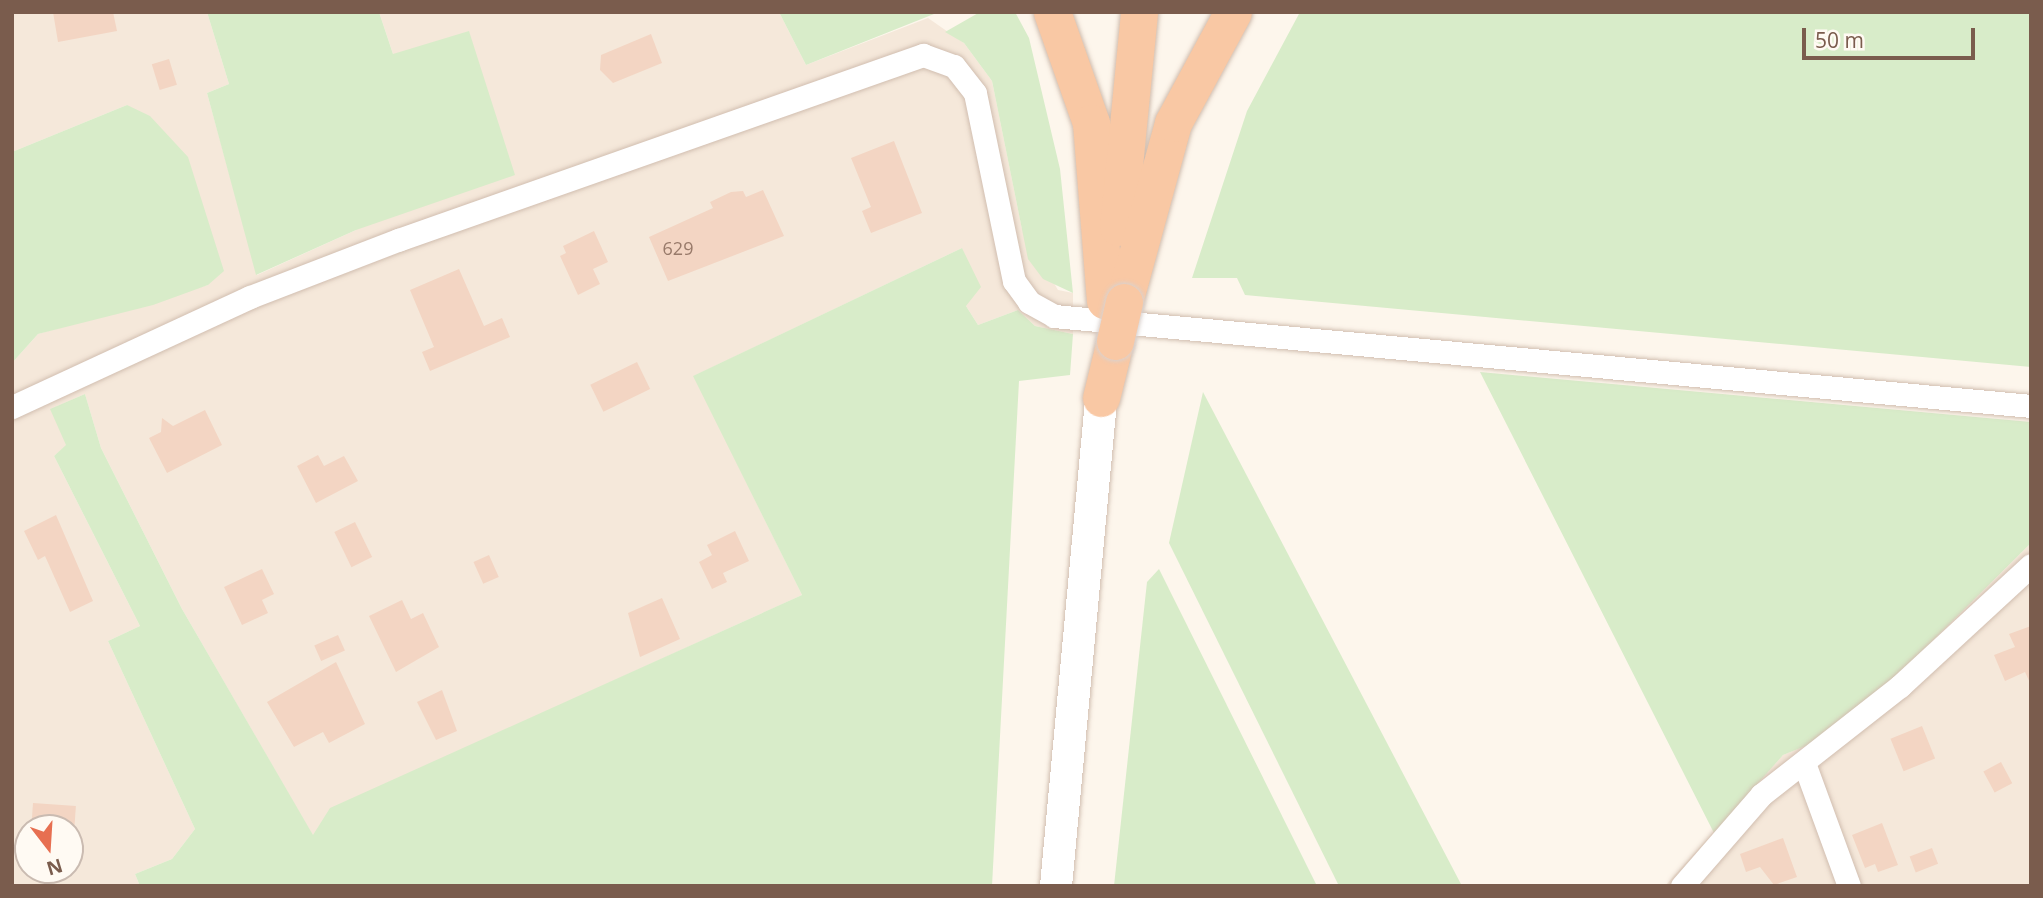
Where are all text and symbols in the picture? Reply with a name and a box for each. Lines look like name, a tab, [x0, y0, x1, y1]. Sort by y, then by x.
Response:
scale bar	[1805, 14, 1978, 58]
text: 50 m	[1815, 26, 1864, 54]
house number: 629	[663, 237, 693, 259]
north arrow	[14, 814, 84, 884]
text: N	[43, 852, 66, 882]

